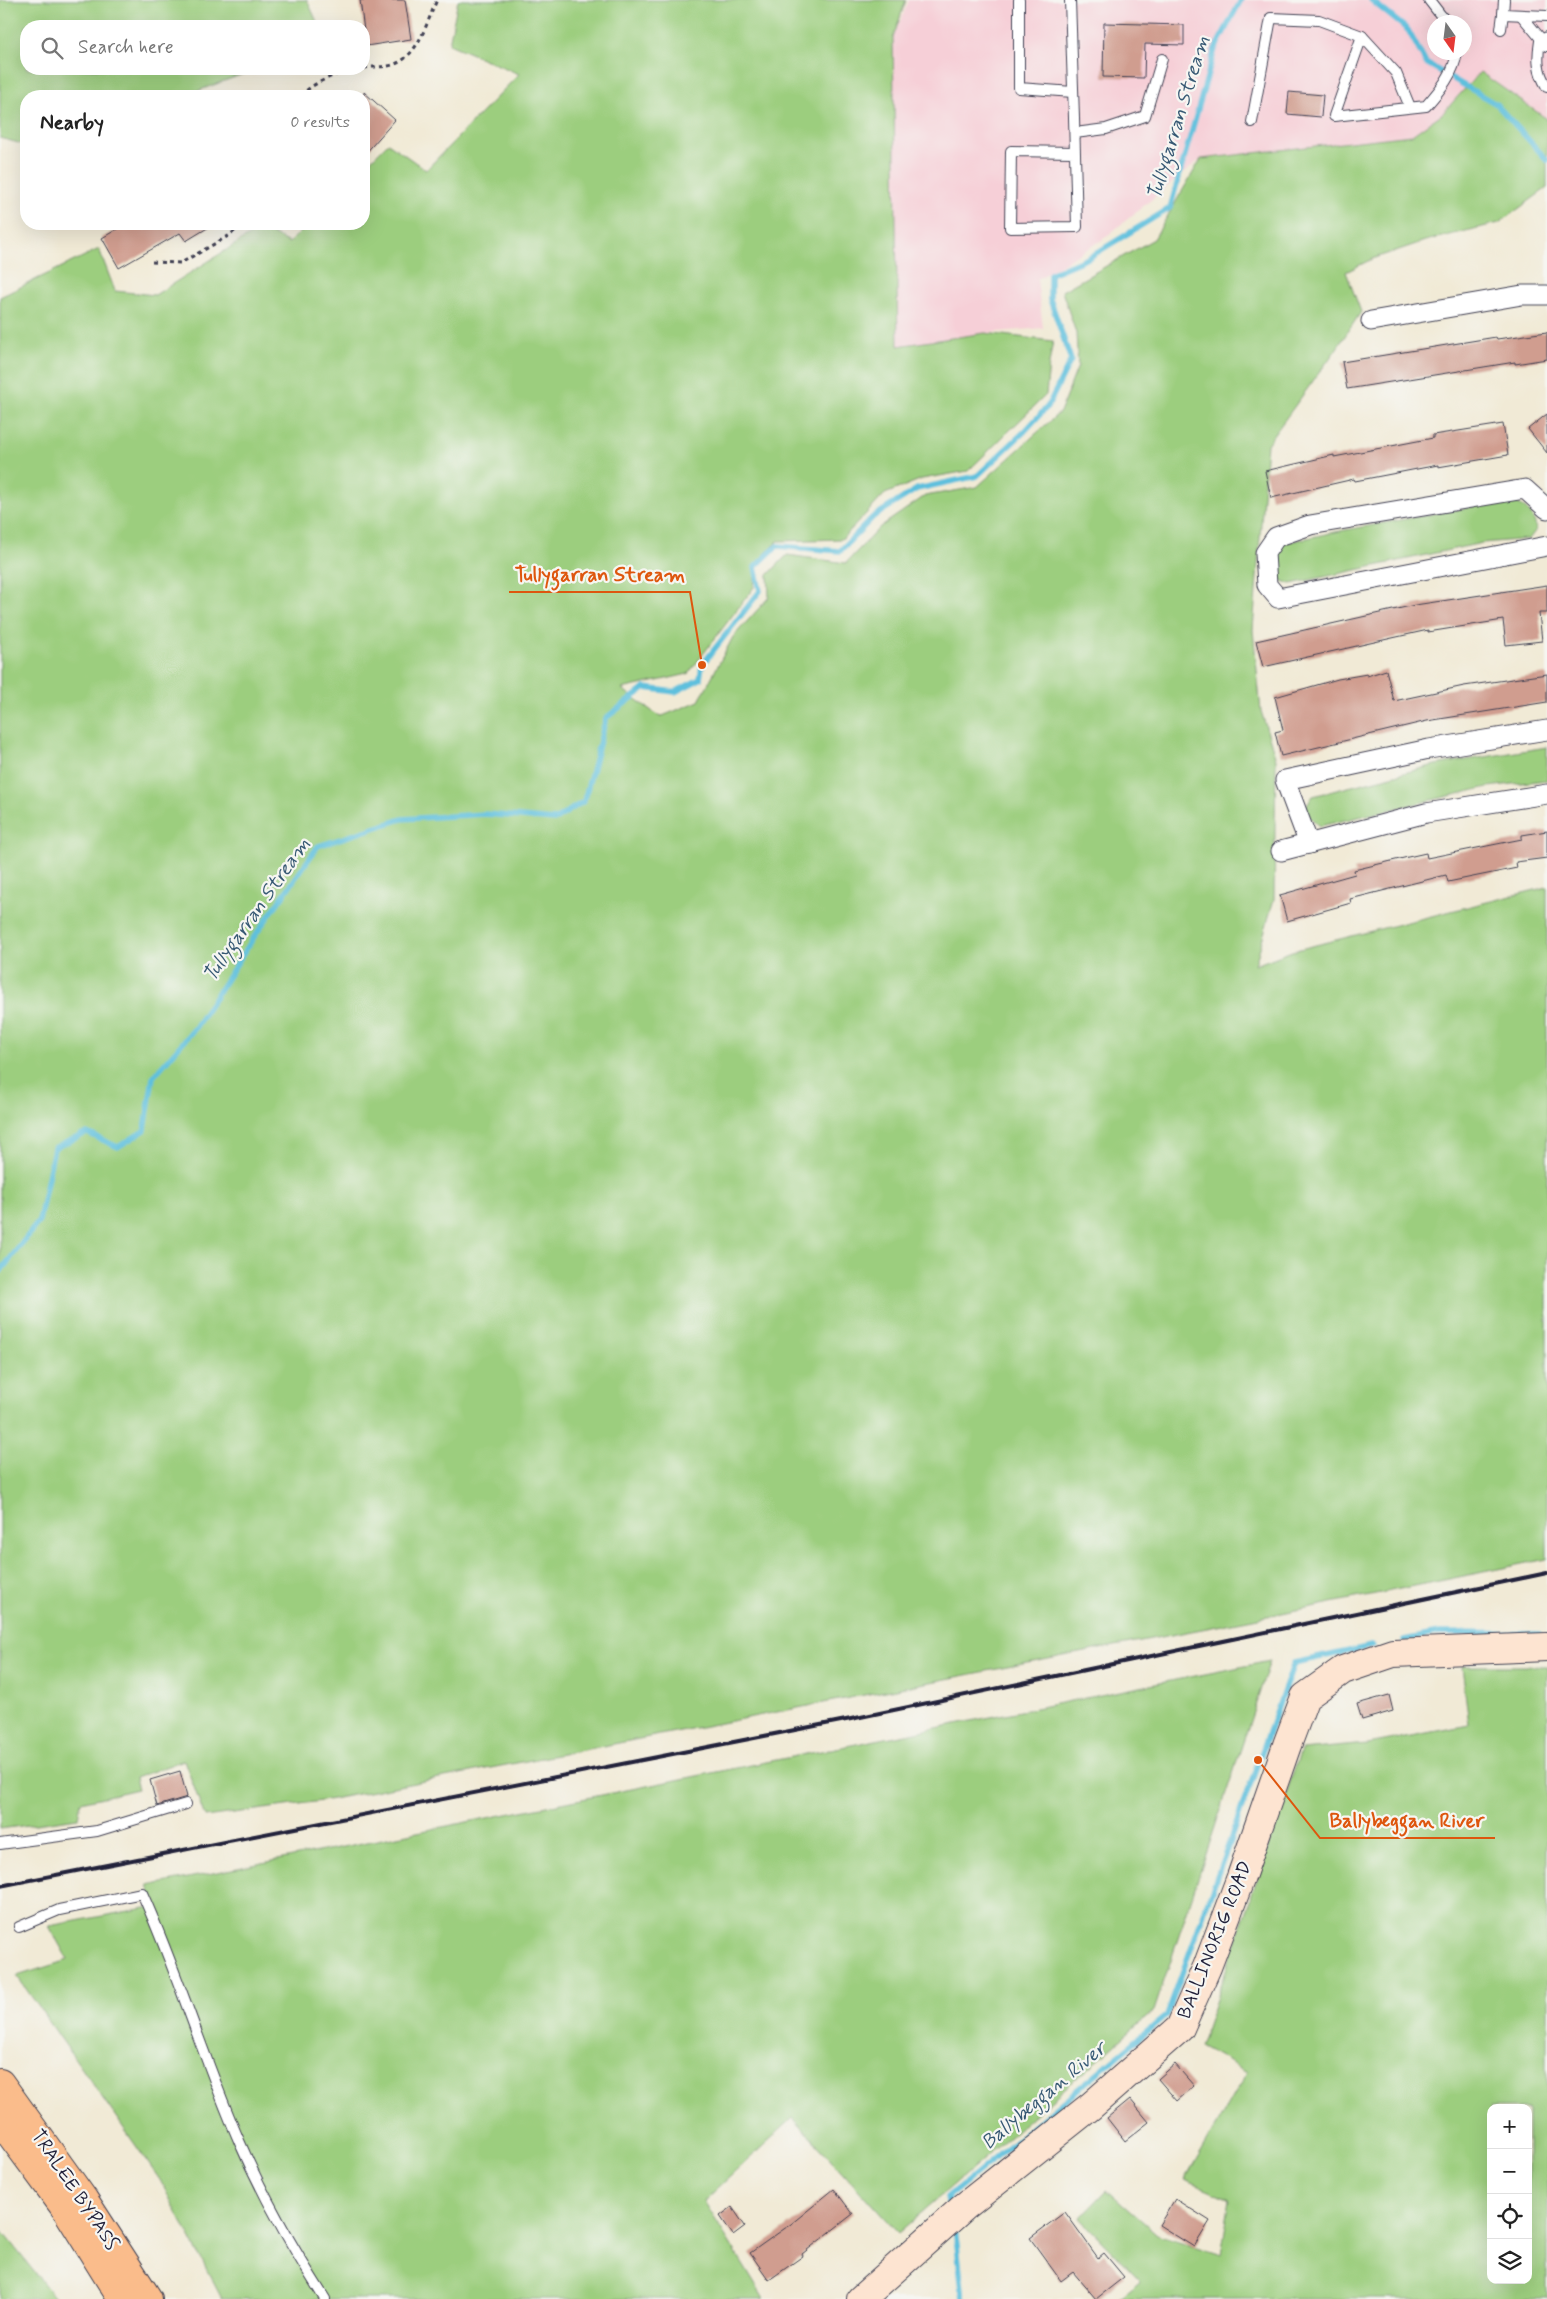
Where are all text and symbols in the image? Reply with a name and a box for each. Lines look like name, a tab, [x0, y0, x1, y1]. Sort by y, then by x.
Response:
north arrow	[1427, 15, 1472, 60]
search box	[20, 20, 370, 75]
water label: Tullygarran Stream	[1141, 33, 1219, 204]
icon: search	[38, 34, 66, 62]
text: Search here	[78, 35, 174, 60]
text: Nearby	[40, 109, 104, 137]
text: 0 results	[290, 112, 350, 133]
callout: Tullygarran Stream	[509, 557, 690, 592]
text: Tullygarran Stream	[515, 562, 686, 591]
water label: Tullygarran Stream	[197, 832, 319, 989]
callout: Ballybeggan River	[1320, 1803, 1495, 1838]
text: Ballybeggan River	[1330, 1808, 1485, 1837]
street label: BALLINORIG ROAD	[1172, 1857, 1258, 2023]
water label: Ballybeggan River	[976, 2034, 1115, 2158]
map controls	[1487, 2104, 1532, 2284]
button: +	[1487, 2104, 1532, 2149]
street label: TRALEE BYPASS	[25, 2125, 125, 2256]
button: −	[1487, 2149, 1532, 2194]
button: locate	[1487, 2194, 1532, 2239]
button: layers	[1487, 2239, 1532, 2284]

